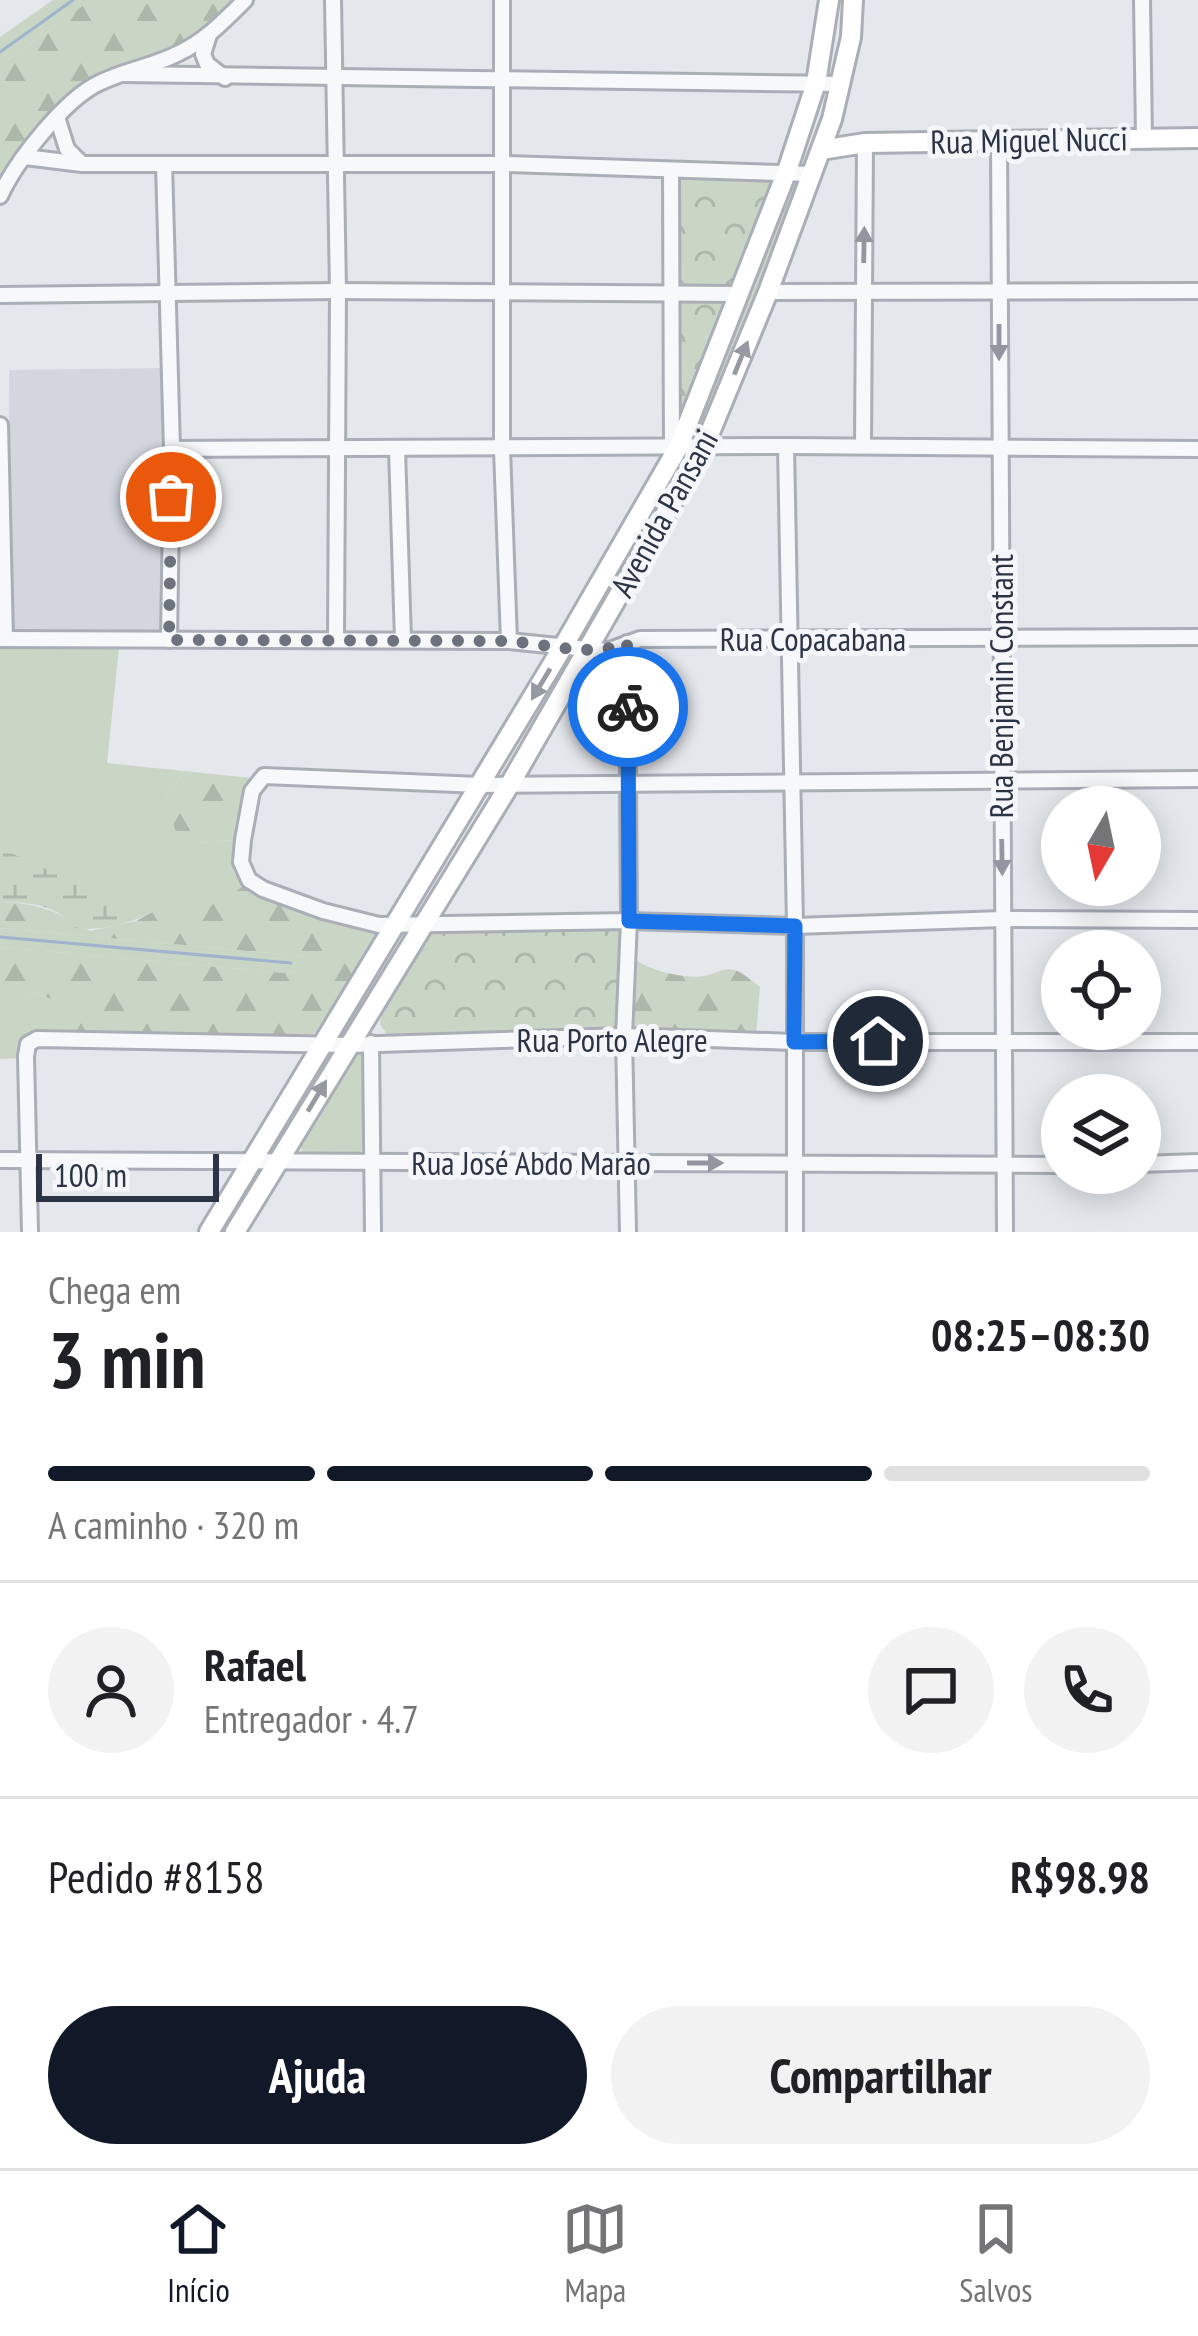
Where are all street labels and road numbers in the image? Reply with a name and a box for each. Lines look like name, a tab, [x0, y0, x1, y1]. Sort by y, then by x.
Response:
street label: Rua Miguel Nucci	[930, 116, 1128, 163]
street label: Avenida Pansani	[600, 422, 727, 604]
street label: Rua Benjamin Constant	[979, 554, 1022, 818]
street label: Rua Copacabana	[720, 617, 906, 660]
street label: Rua Porto Alegre	[516, 1018, 708, 1061]
street label: Rua José Abdo Marão	[411, 1141, 651, 1184]

